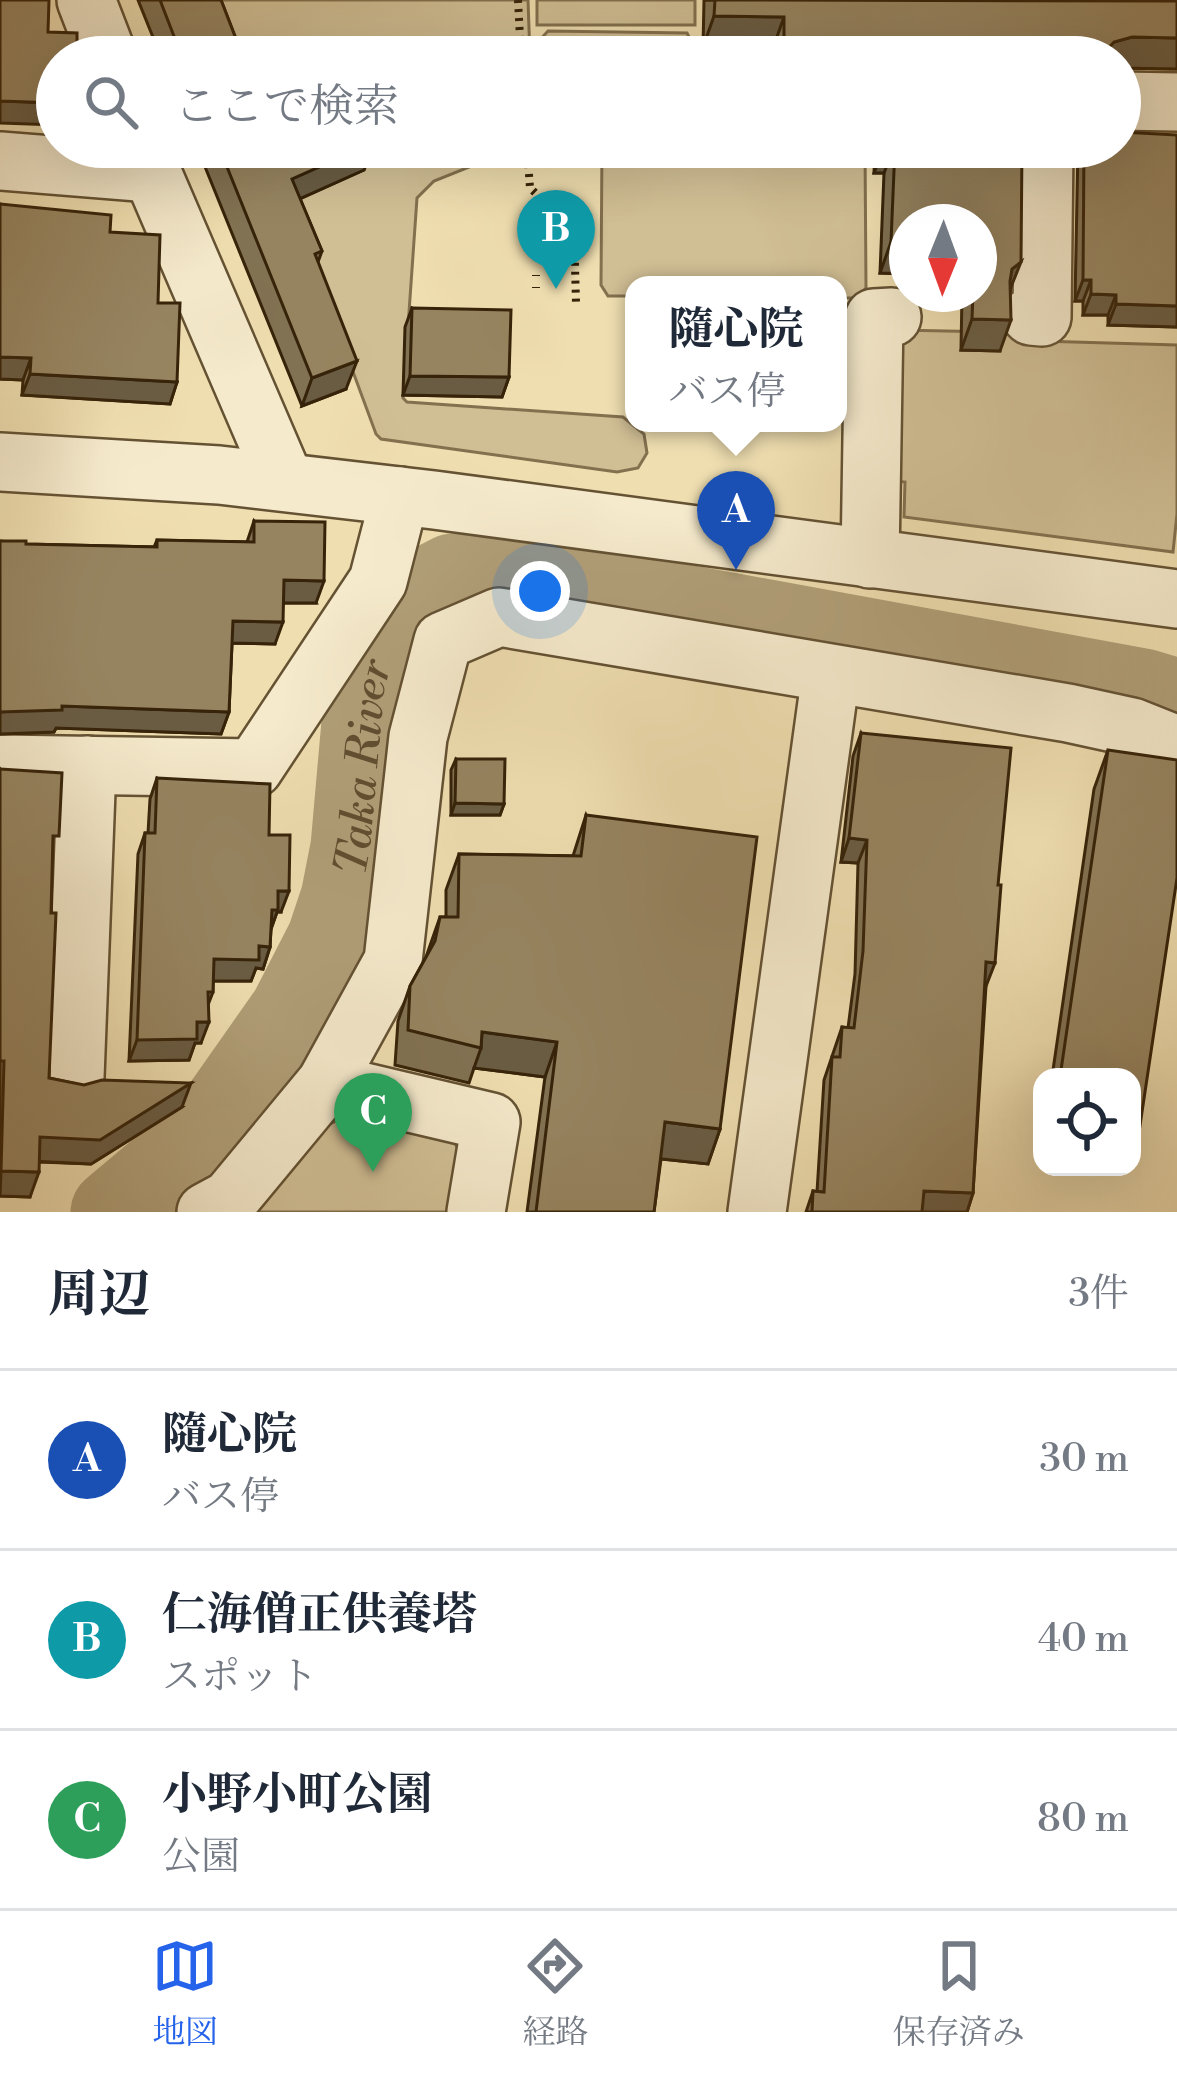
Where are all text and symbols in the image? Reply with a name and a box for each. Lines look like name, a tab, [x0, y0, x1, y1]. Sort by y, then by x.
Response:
search box	[36, 36, 1141, 168]
icon: search	[78, 69, 144, 135]
text: ここで検索	[174, 79, 399, 136]
pin: B	[517, 190, 595, 289]
north arrow	[889, 204, 997, 312]
popup	[625, 276, 847, 432]
text: 隨心院	[668, 302, 804, 359]
text: バス停	[668, 368, 786, 417]
pin: A	[697, 471, 775, 570]
your location	[510, 561, 570, 621]
water label: Taka River	[323, 653, 406, 881]
map controls	[1033, 1068, 1141, 1176]
button: locate	[1033, 1068, 1141, 1176]
pin: C	[334, 1073, 412, 1172]
text: 周辺	[48, 1264, 150, 1328]
text: 3件	[1068, 1270, 1129, 1319]
text: 隨心院	[162, 1407, 297, 1464]
text: A	[73, 1435, 101, 1484]
text: 30 m	[1039, 1435, 1129, 1484]
text: バス停	[162, 1473, 279, 1522]
text: 仁海僧正供養塔	[162, 1587, 477, 1644]
text: B	[72, 1615, 102, 1664]
text: 40 m	[1038, 1615, 1129, 1664]
text: スポット	[162, 1653, 318, 1702]
text: 小野小町公園	[162, 1767, 432, 1824]
text: C	[73, 1795, 101, 1844]
text: 80 m	[1037, 1795, 1129, 1844]
text: 公園	[162, 1833, 240, 1882]
tab: 地図	[152, 1933, 218, 2054]
tab: 経路	[522, 1933, 588, 2054]
tab: 保存済み	[893, 1933, 1025, 2054]

